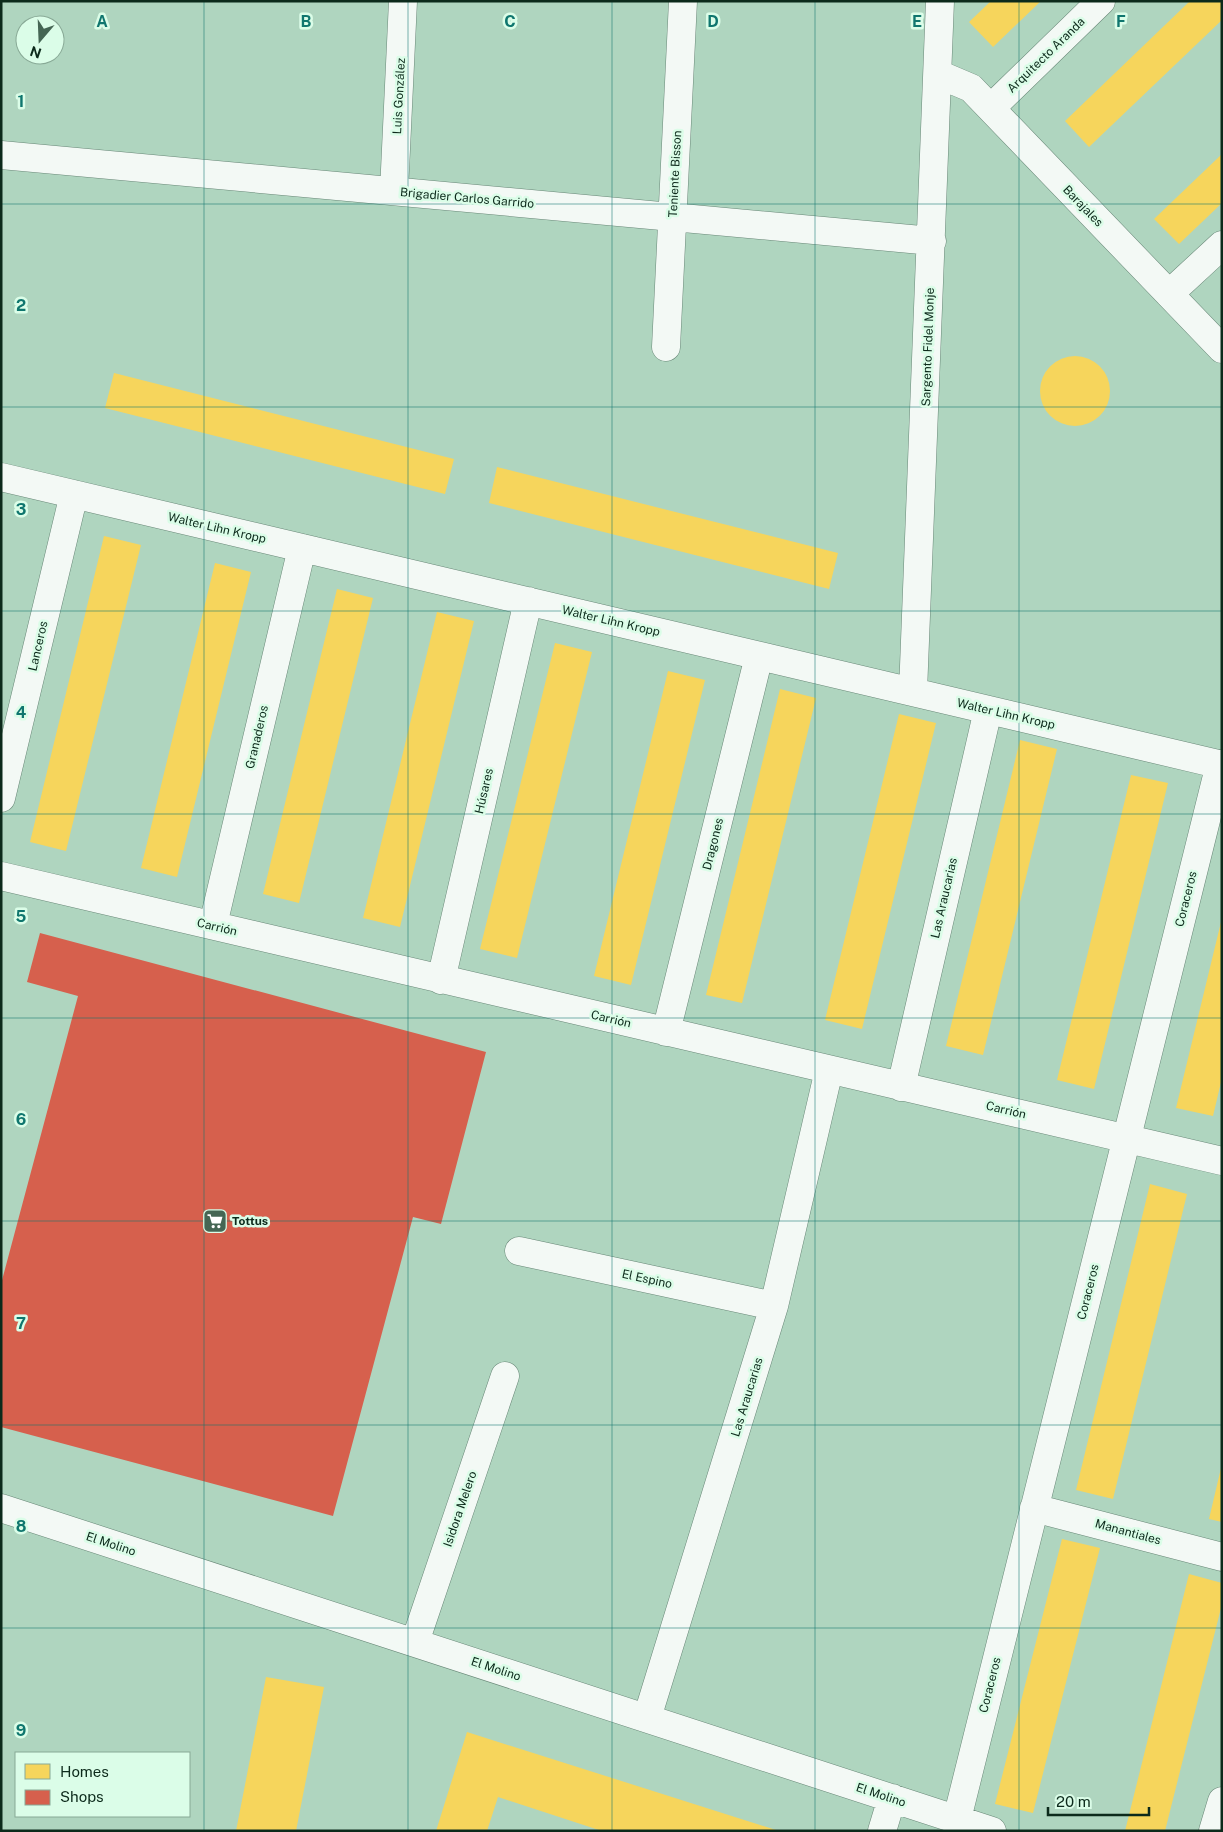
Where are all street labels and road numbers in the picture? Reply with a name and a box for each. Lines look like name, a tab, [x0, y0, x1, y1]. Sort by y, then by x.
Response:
street label: Arquitecto Aranda	[1004, 14, 1088, 96]
street label: Luis González	[390, 57, 408, 135]
street label: Teniente Bisson	[666, 130, 684, 218]
street label: Barajales	[1060, 183, 1106, 229]
street label: Brigadier Carlos Garrido	[399, 185, 535, 211]
street label: Sargento Fidel Monje	[919, 287, 937, 407]
street label: Walter Lihn Kropp	[167, 510, 267, 546]
street label: Walter Lihn Kropp	[561, 603, 661, 639]
street label: Lanceros	[25, 620, 51, 672]
street label: Walter Lihn Kropp	[956, 696, 1056, 732]
street label: Granaderos	[243, 704, 271, 770]
street label: Húsares	[472, 767, 496, 815]
street label: Dragones	[700, 816, 726, 872]
street label: Las Araucarias	[928, 856, 960, 940]
street label: Coraceros	[1172, 870, 1200, 928]
street label: Carrión	[196, 916, 239, 938]
street label: Carrión	[590, 1008, 633, 1030]
street label: Carrión	[985, 1099, 1028, 1121]
street label: Coraceros	[1074, 1263, 1102, 1321]
street label: El Espino	[621, 1267, 674, 1291]
street label: Las Araucarias	[728, 1356, 766, 1438]
street label: Isidora Melero	[440, 1469, 480, 1549]
street label: Manantiales	[1093, 1516, 1163, 1548]
street label: El Molino	[84, 1529, 138, 1559]
street label: El Molino	[469, 1654, 523, 1684]
street label: Coraceros	[976, 1656, 1004, 1714]
street label: El Molino	[854, 1780, 908, 1810]

